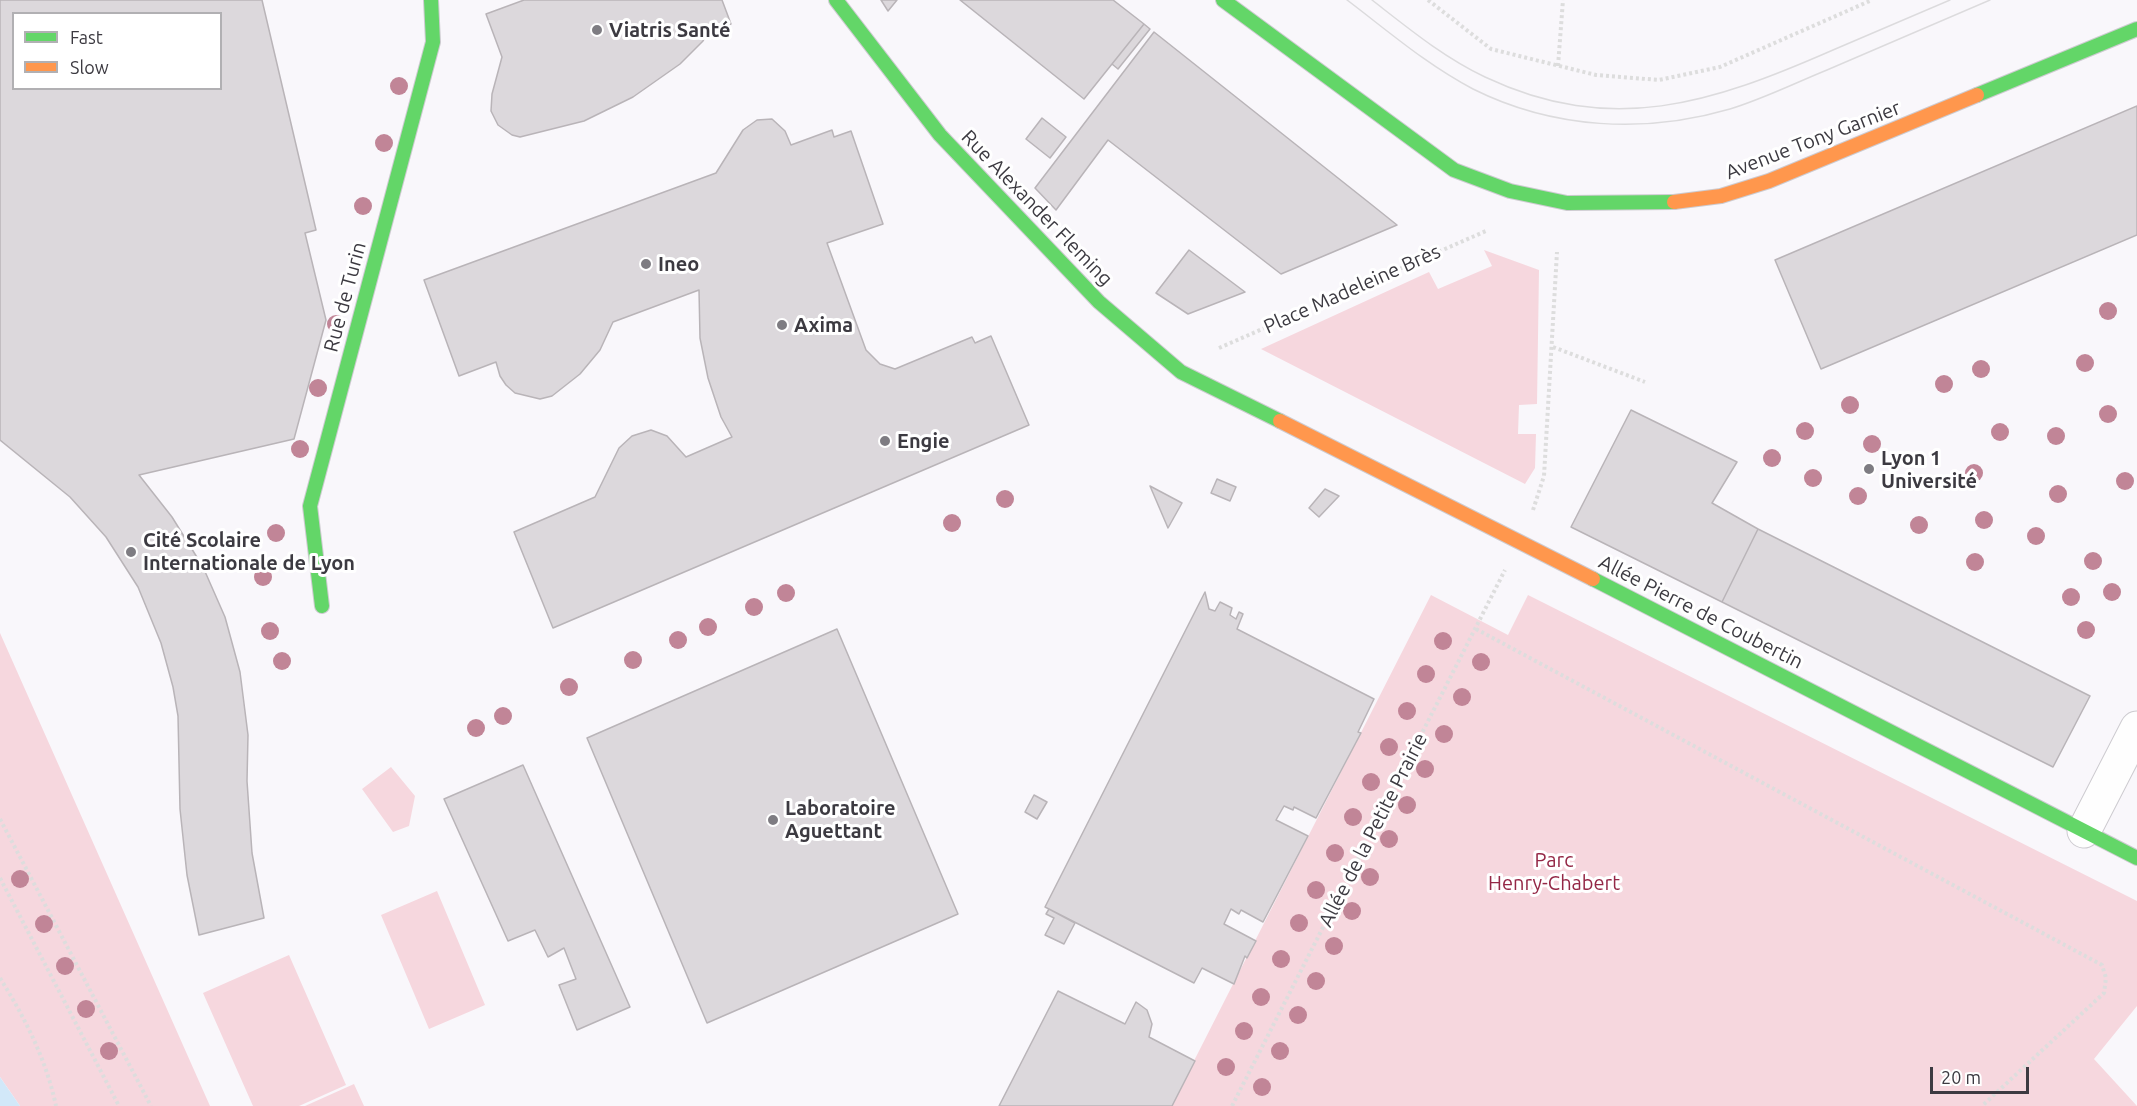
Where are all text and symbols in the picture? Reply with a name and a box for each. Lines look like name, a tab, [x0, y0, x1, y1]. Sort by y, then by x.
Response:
legend	[12, 12, 222, 90]
place label: Viatris Santé	[609, 18, 731, 42]
marker: Viatris Santé	[590, 23, 604, 37]
text: Fast	[70, 27, 103, 47]
text: Slow	[70, 57, 109, 77]
street label: Avenue Tony Garnier	[1722, 96, 1904, 184]
street label: Rue Alexander Fleming	[956, 125, 1118, 291]
street label: Rue de Turin	[319, 239, 371, 355]
street label: Place Madeleine Brès	[1260, 239, 1444, 339]
place label: Ineo	[658, 252, 699, 276]
marker: Ineo	[639, 257, 653, 271]
place label: Axima	[794, 313, 853, 337]
marker: Axima	[775, 318, 789, 332]
place label: Engie	[897, 429, 949, 453]
marker: Engie	[878, 434, 892, 448]
place label: Lyon 1 Université	[1881, 446, 1977, 493]
marker: Lyon 1 Université	[1862, 462, 1876, 476]
place label: Cité Scolaire Internationale de Lyon	[143, 528, 355, 575]
marker: Cité Scolaire Internationale de Lyon	[124, 545, 138, 559]
street label: Allée Pierre de Coubertin	[1595, 550, 1807, 674]
street label: Allée de la Petite Prairie	[1314, 729, 1432, 931]
place label: Laboratoire Aguettant	[785, 796, 895, 843]
marker: Laboratoire Aguettant	[766, 813, 780, 827]
park label: Parc Henry-Chabert	[1488, 848, 1620, 895]
scale bar	[1933, 1055, 2032, 1093]
text: 20 m	[1941, 1067, 1981, 1087]

